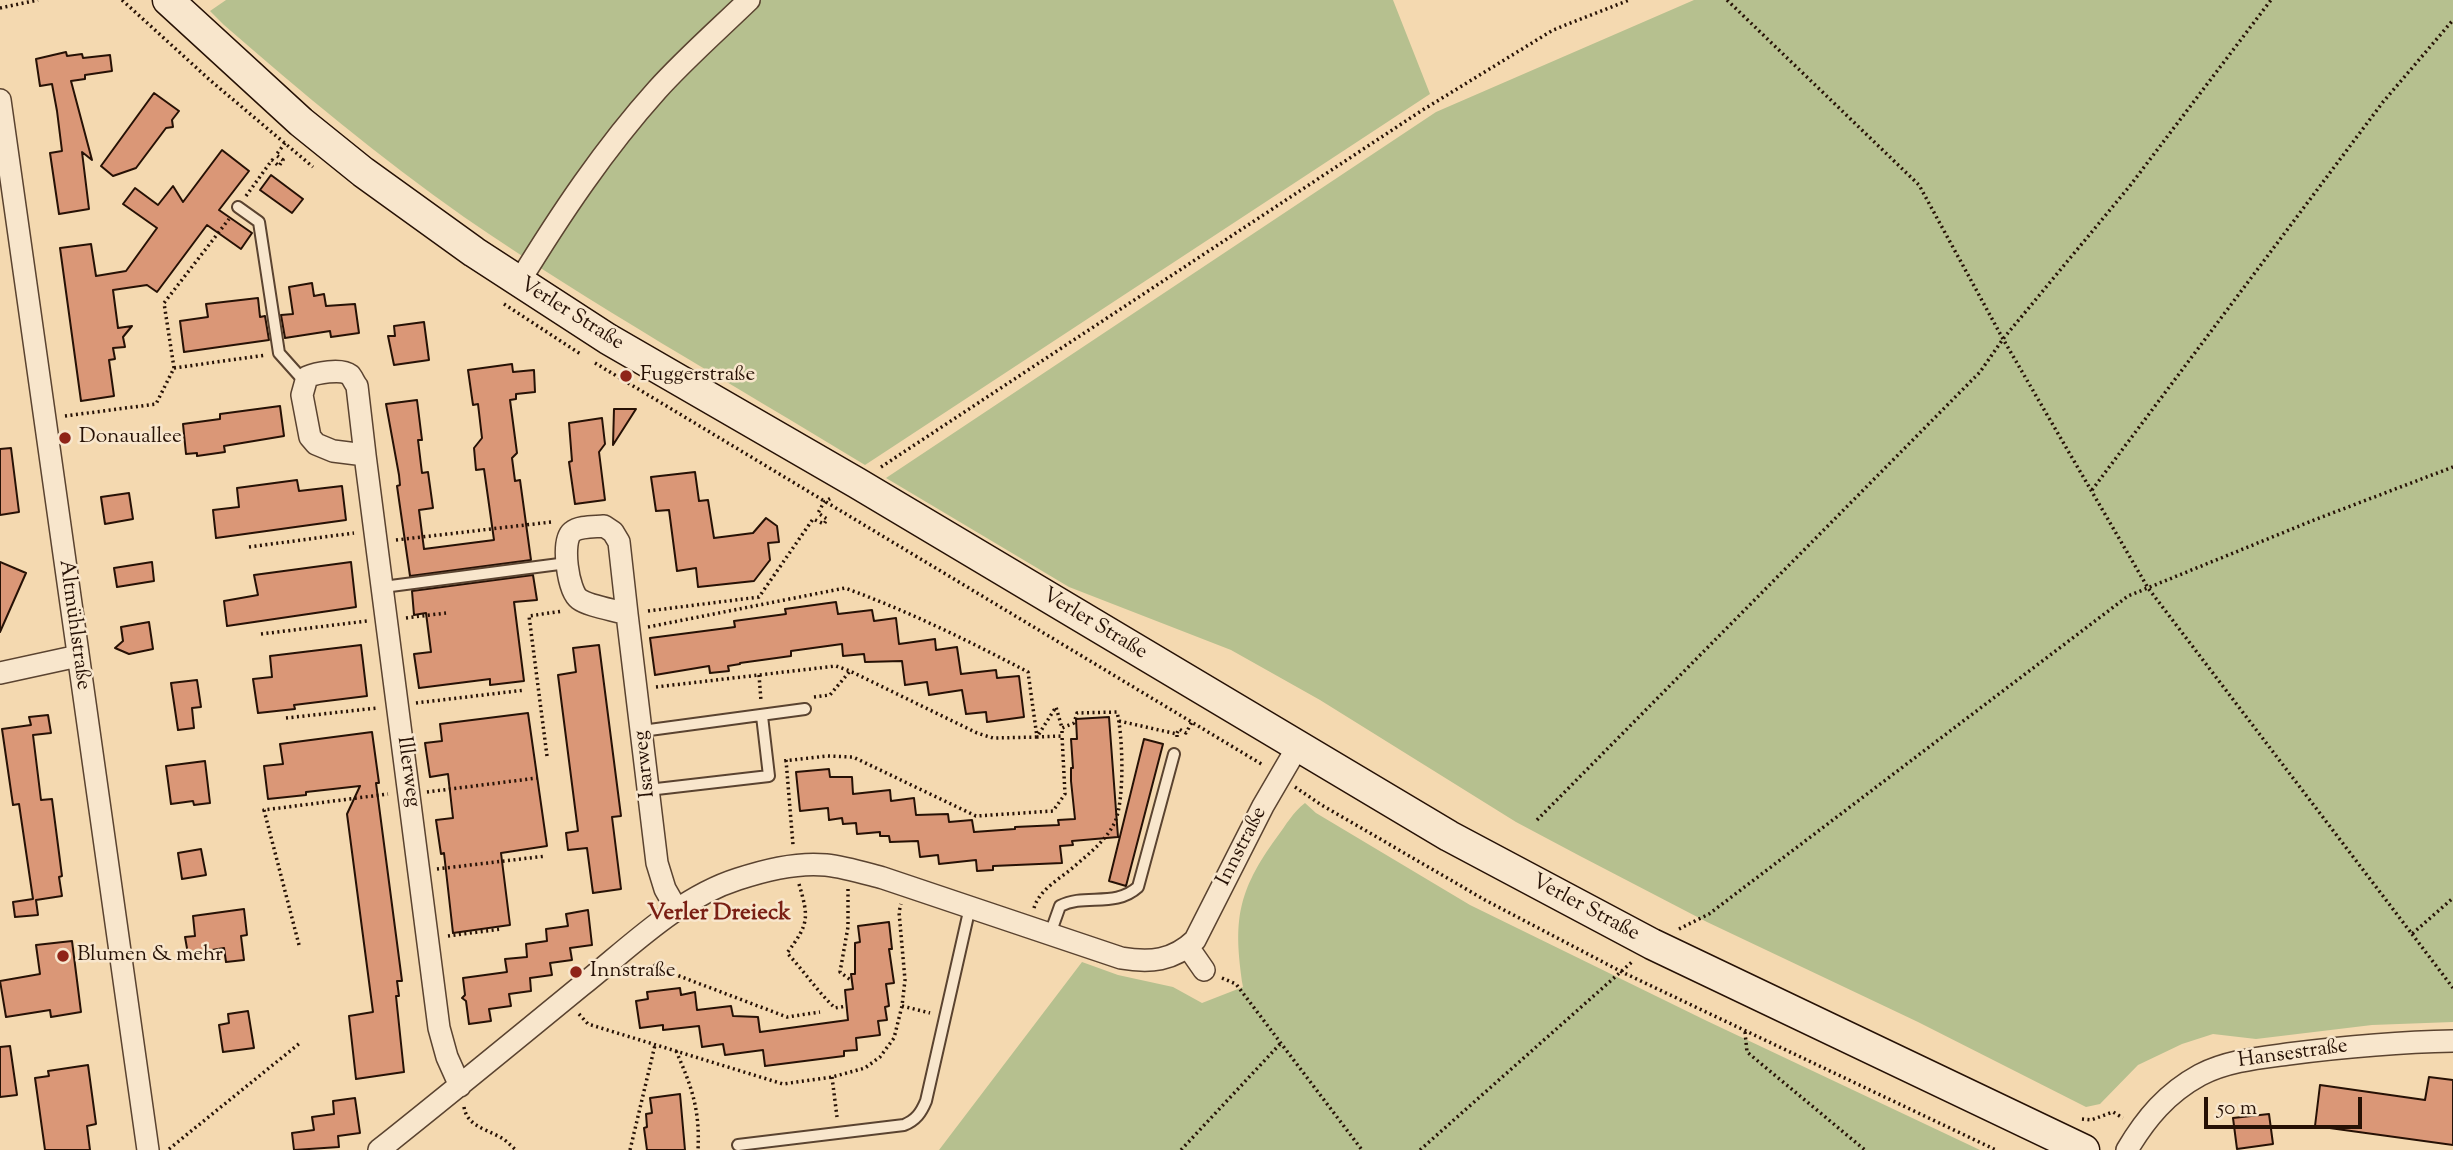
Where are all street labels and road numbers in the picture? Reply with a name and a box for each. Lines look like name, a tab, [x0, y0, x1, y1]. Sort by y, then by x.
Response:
street label: Verler Straße	[514, 273, 628, 357]
street label: Altmühlstraße	[51, 558, 95, 692]
street label: Verler Straße	[1037, 584, 1151, 666]
street label: Isarweg	[630, 729, 662, 799]
street label: Illerweg	[390, 735, 424, 809]
street label: Innstraße	[1212, 803, 1274, 891]
street label: Verler Straße	[1527, 870, 1643, 948]
street label: Hansestraße	[2236, 1035, 2350, 1075]

